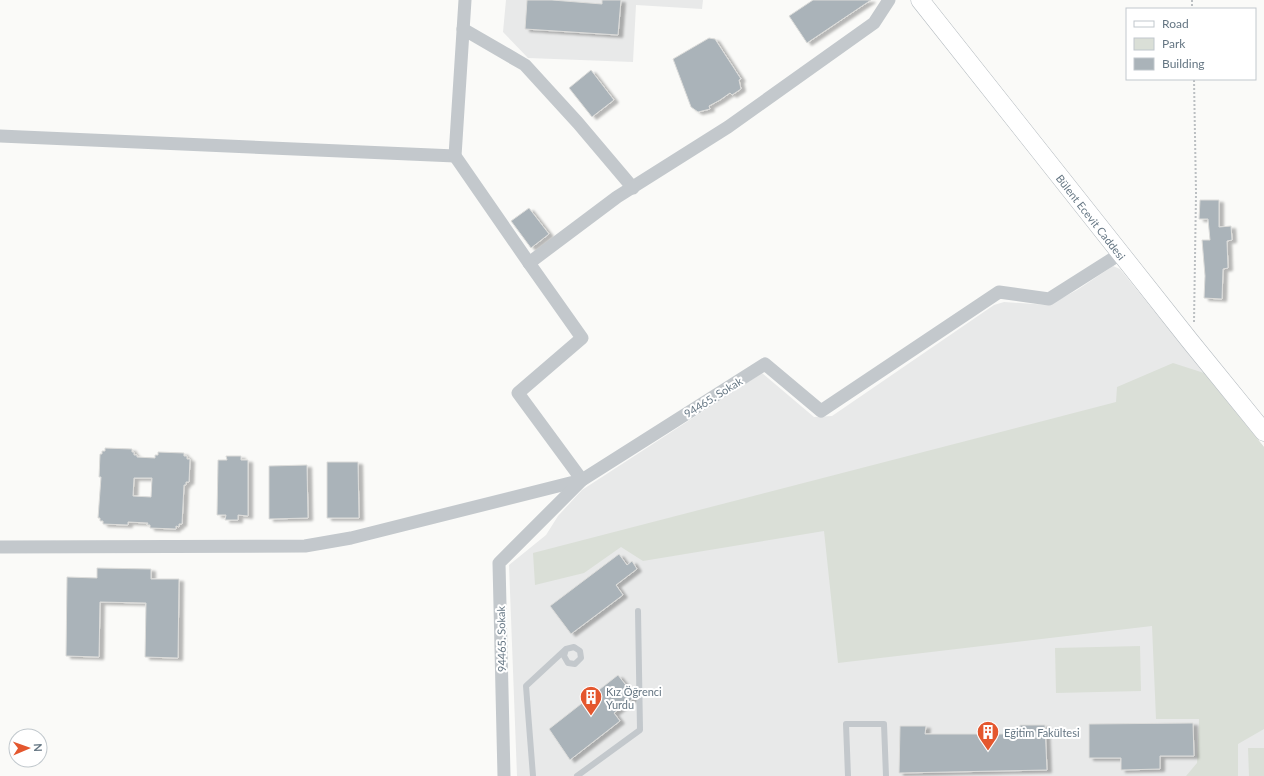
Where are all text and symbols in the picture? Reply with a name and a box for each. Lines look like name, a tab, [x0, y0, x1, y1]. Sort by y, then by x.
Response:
legend	[1126, 8, 1256, 80]
text: Road	[1162, 16, 1189, 31]
text: Park	[1162, 36, 1186, 51]
text: Building	[1162, 56, 1205, 71]
street label: Bülent Ecevit Caddesi	[1054, 172, 1129, 263]
street label: 94465. Sokak	[682, 374, 745, 420]
street label: 94465. Sokak	[494, 605, 508, 672]
building icon: Kız Öğrenci Yurdu	[578, 684, 604, 717]
place label: Kız Öğrenci Yurdu	[606, 685, 662, 711]
building icon: Eğitim Fakültesi	[975, 719, 1001, 752]
place label: Eğitim Fakültesi	[1004, 726, 1080, 739]
north arrow	[8, 728, 48, 768]
text: N	[32, 743, 45, 752]

